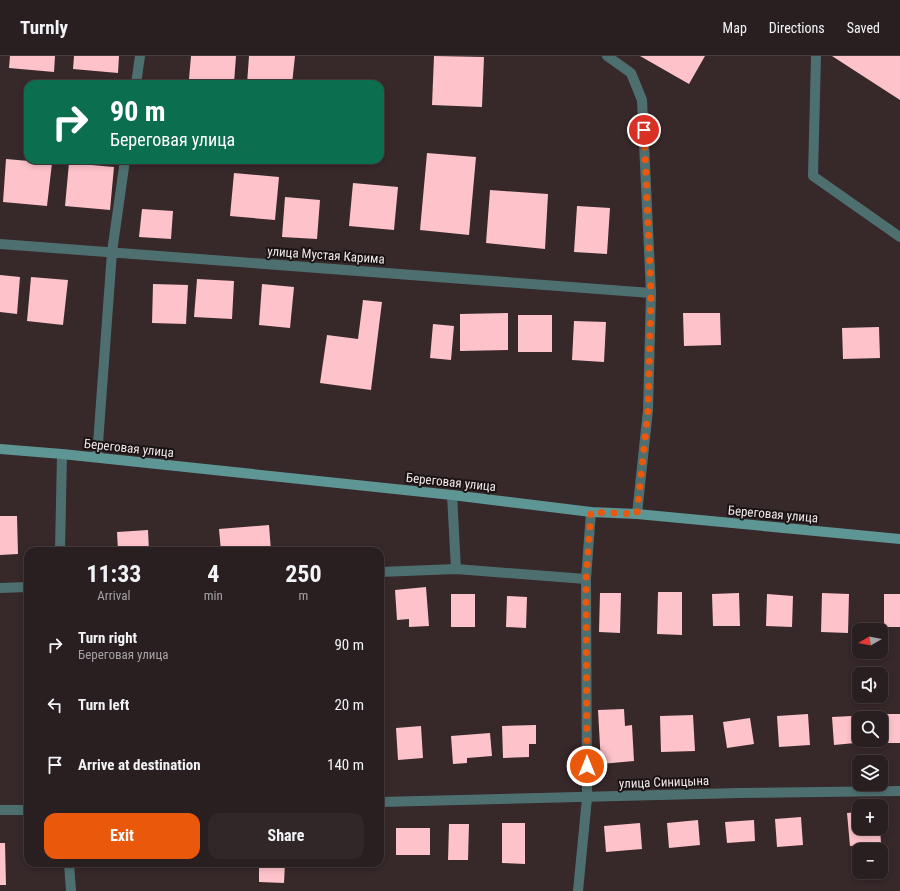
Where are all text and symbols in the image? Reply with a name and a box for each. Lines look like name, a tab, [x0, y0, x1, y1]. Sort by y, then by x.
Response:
text: Turnly	[20, 16, 68, 39]
text: Map	[723, 20, 747, 36]
text: Directions	[769, 20, 825, 36]
text: Saved	[847, 20, 880, 36]
text: 90 m	[110, 95, 166, 128]
icon: right	[44, 96, 96, 148]
pin	[627, 113, 661, 147]
icon: arrive	[633, 119, 655, 141]
text: Береговая улица	[110, 129, 235, 150]
street label: улица Мустая Карима	[267, 243, 385, 267]
street label: Береговая улица	[83, 436, 175, 460]
street label: Береговая улица	[405, 470, 497, 494]
street label: Береговая улица	[727, 503, 819, 525]
text: 11:33	[86, 560, 141, 588]
text: 4	[207, 560, 219, 588]
text: 250	[285, 560, 322, 588]
text: Arrival	[97, 588, 130, 603]
text: min	[204, 588, 223, 603]
text: m	[299, 588, 308, 603]
north arrow	[852, 623, 888, 659]
map controls	[852, 623, 888, 879]
text: Turn right	[78, 629, 137, 647]
icon: right	[44, 634, 66, 656]
text: 90 m	[334, 636, 364, 654]
text: Береговая улица	[78, 647, 168, 662]
button: sound	[852, 667, 888, 703]
icon: left	[44, 694, 66, 716]
text: Turn left	[78, 696, 129, 714]
text: 20 m	[334, 696, 364, 714]
button: search	[852, 711, 888, 747]
position arrow	[566, 745, 608, 787]
icon: arrive	[44, 754, 66, 776]
button: layers	[852, 755, 888, 791]
text: Arrive at destination	[78, 756, 201, 774]
text: 140 m	[327, 756, 364, 774]
street label: улица Синицына	[619, 773, 709, 791]
button: +	[852, 799, 888, 835]
button: Exit	[44, 813, 200, 859]
button: Share	[208, 813, 364, 859]
button: −	[852, 843, 888, 879]

